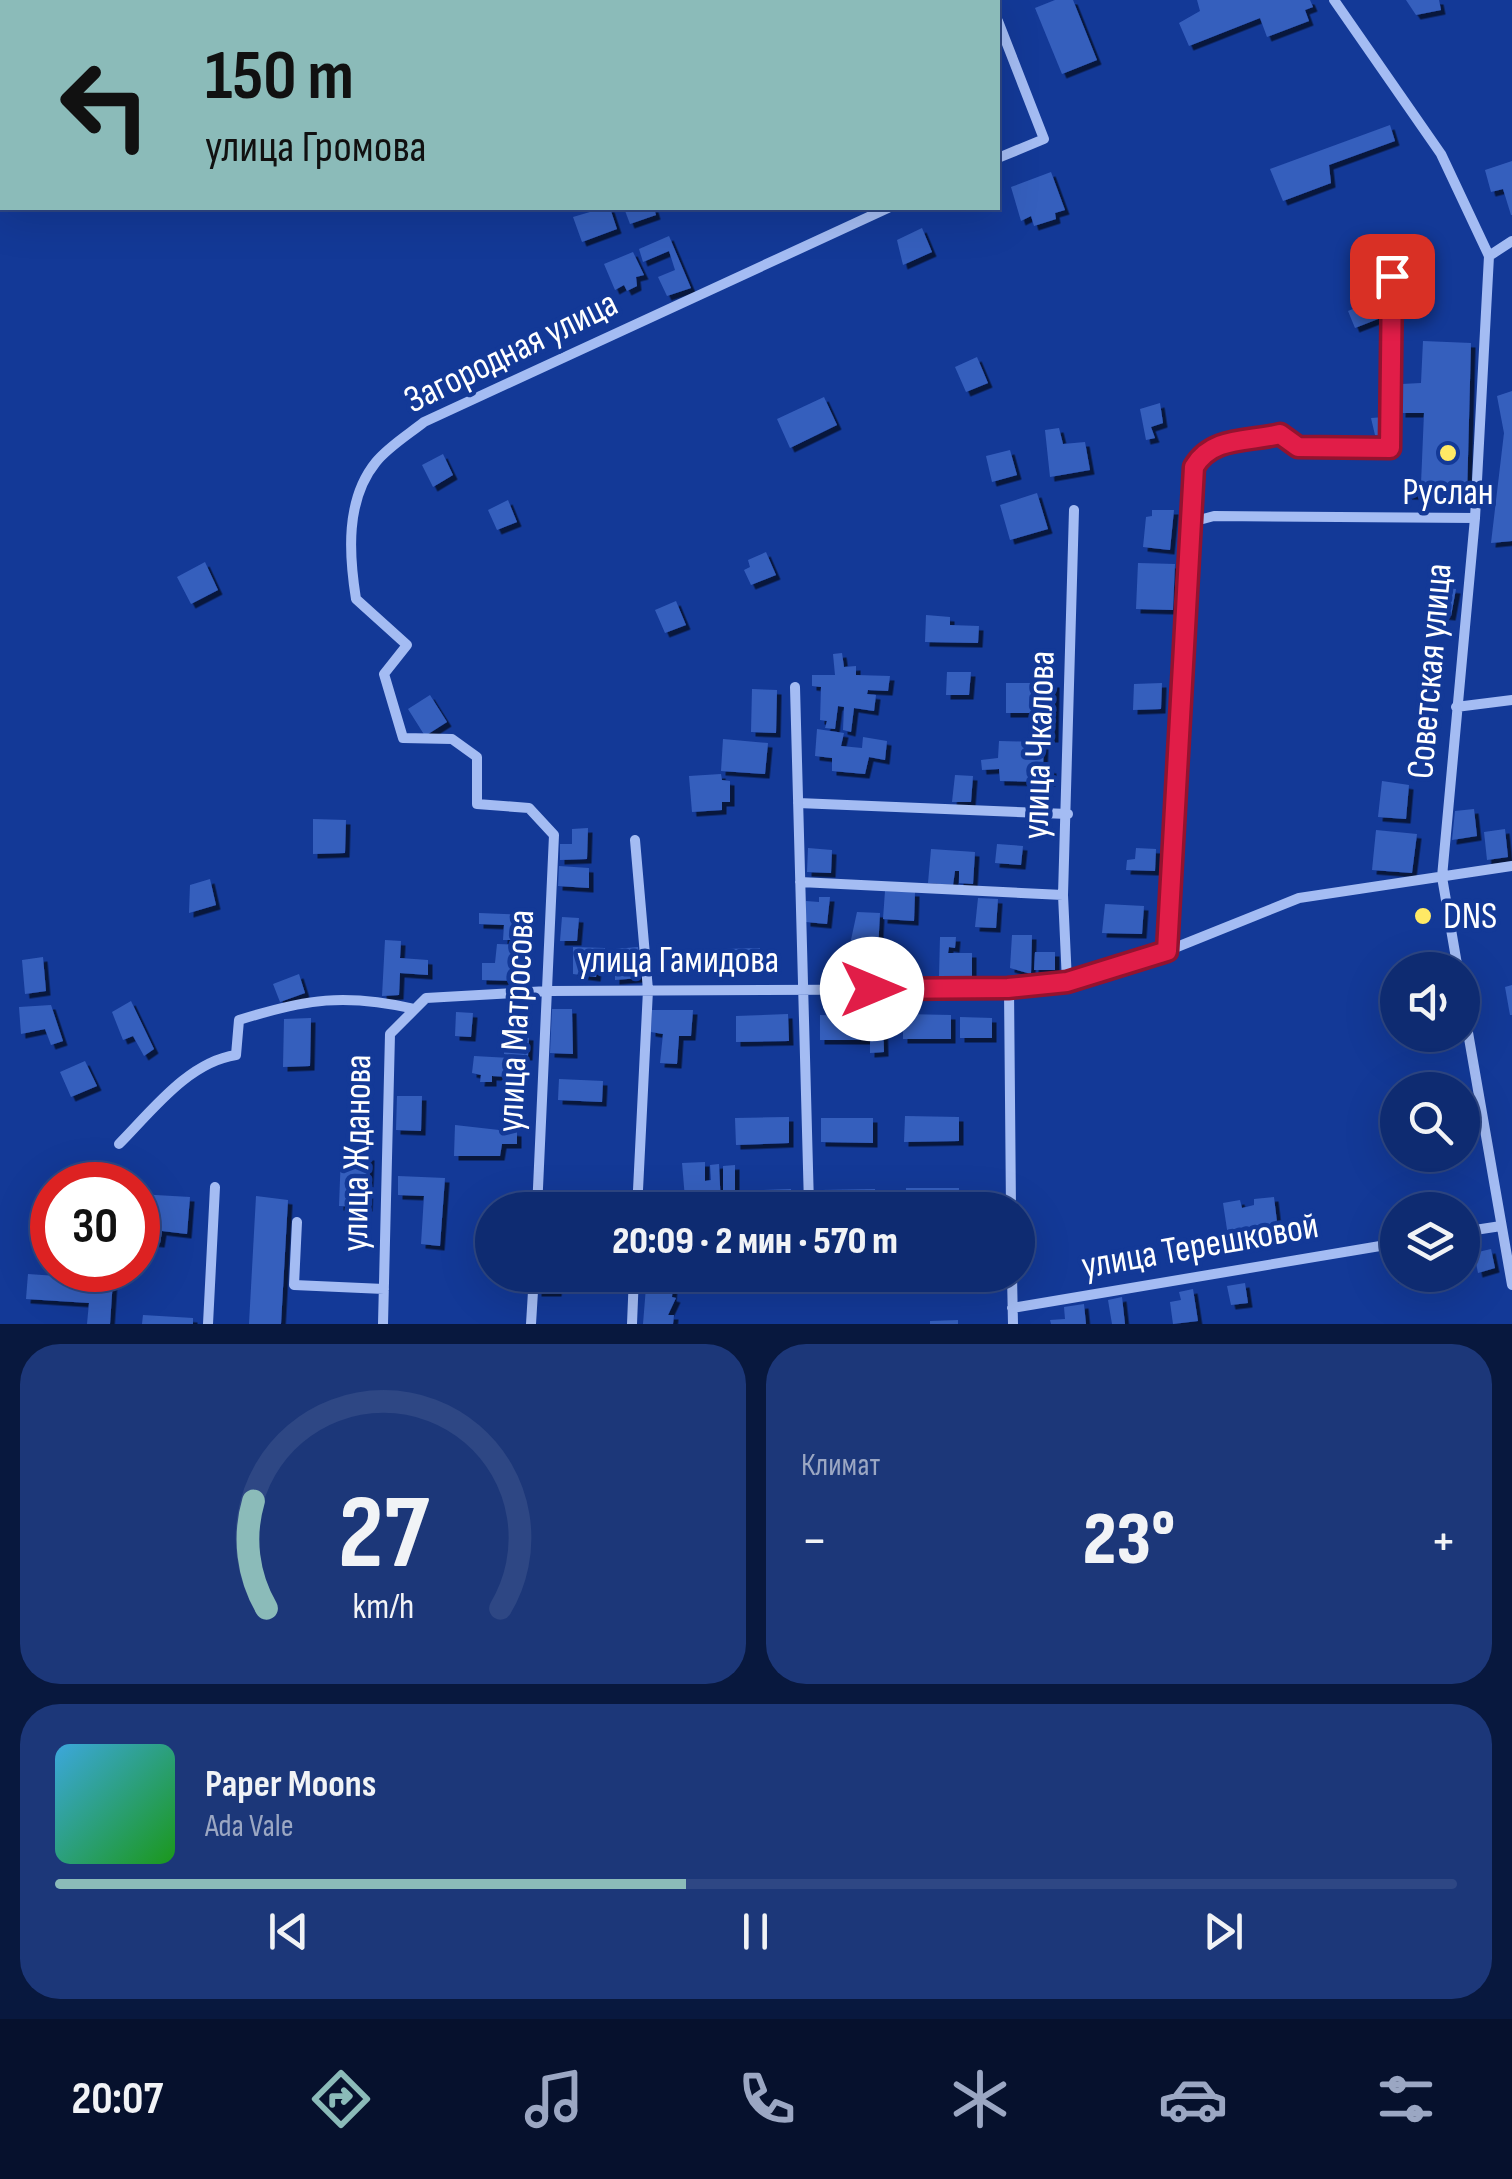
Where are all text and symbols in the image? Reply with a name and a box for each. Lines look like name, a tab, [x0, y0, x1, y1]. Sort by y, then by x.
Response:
text: 150 m	[205, 35, 354, 119]
icon: left	[40, 40, 170, 170]
text: улица Громова	[205, 120, 427, 175]
pin	[1350, 234, 1435, 319]
icon: arrive	[1365, 249, 1420, 304]
street label: Загородная улица	[397, 281, 625, 423]
marker: Руслан	[1437, 442, 1459, 464]
place label: Руслан	[1402, 470, 1494, 515]
street label: Советская улица	[1398, 561, 1462, 781]
street label: улица Чкалова	[1013, 650, 1065, 840]
place label: DNS	[1443, 894, 1497, 939]
marker: DNS	[1412, 905, 1434, 927]
street label: улица Матросова	[488, 909, 544, 1133]
position arrow	[820, 937, 924, 1041]
street label: улица Гамидова	[577, 938, 779, 983]
map controls	[1380, 952, 1480, 1292]
button: sound	[1380, 952, 1480, 1052]
street label: улица Жданова	[333, 1054, 381, 1252]
button: search	[1380, 1072, 1480, 1172]
speed limit sign: 30	[30, 1162, 160, 1292]
button: layers	[1380, 1192, 1480, 1292]
street label: улица Терешковой	[1078, 1203, 1322, 1289]
text: 20:09 · 2 мин · 570 m	[612, 1219, 898, 1264]
text: Климат	[801, 1446, 880, 1485]
text: 27	[338, 1472, 429, 1597]
text: 23°	[1083, 1495, 1175, 1586]
text: −	[801, 1508, 828, 1575]
text: +	[1430, 1508, 1457, 1575]
text: km/h	[352, 1586, 414, 1629]
text: Paper Moons	[205, 1762, 376, 1807]
text: Ada Vale	[205, 1807, 294, 1846]
icon: previous	[261, 1904, 316, 1959]
icon: pause	[728, 1904, 783, 1959]
icon: next	[1196, 1904, 1251, 1959]
icon: directions	[306, 2064, 376, 2134]
icon: music	[519, 2064, 589, 2134]
icon: phone	[732, 2064, 802, 2134]
icon: climate	[945, 2064, 1015, 2134]
icon: car	[1158, 2064, 1228, 2134]
icon: filters	[1371, 2064, 1441, 2134]
text: 20:07	[71, 2072, 163, 2127]

